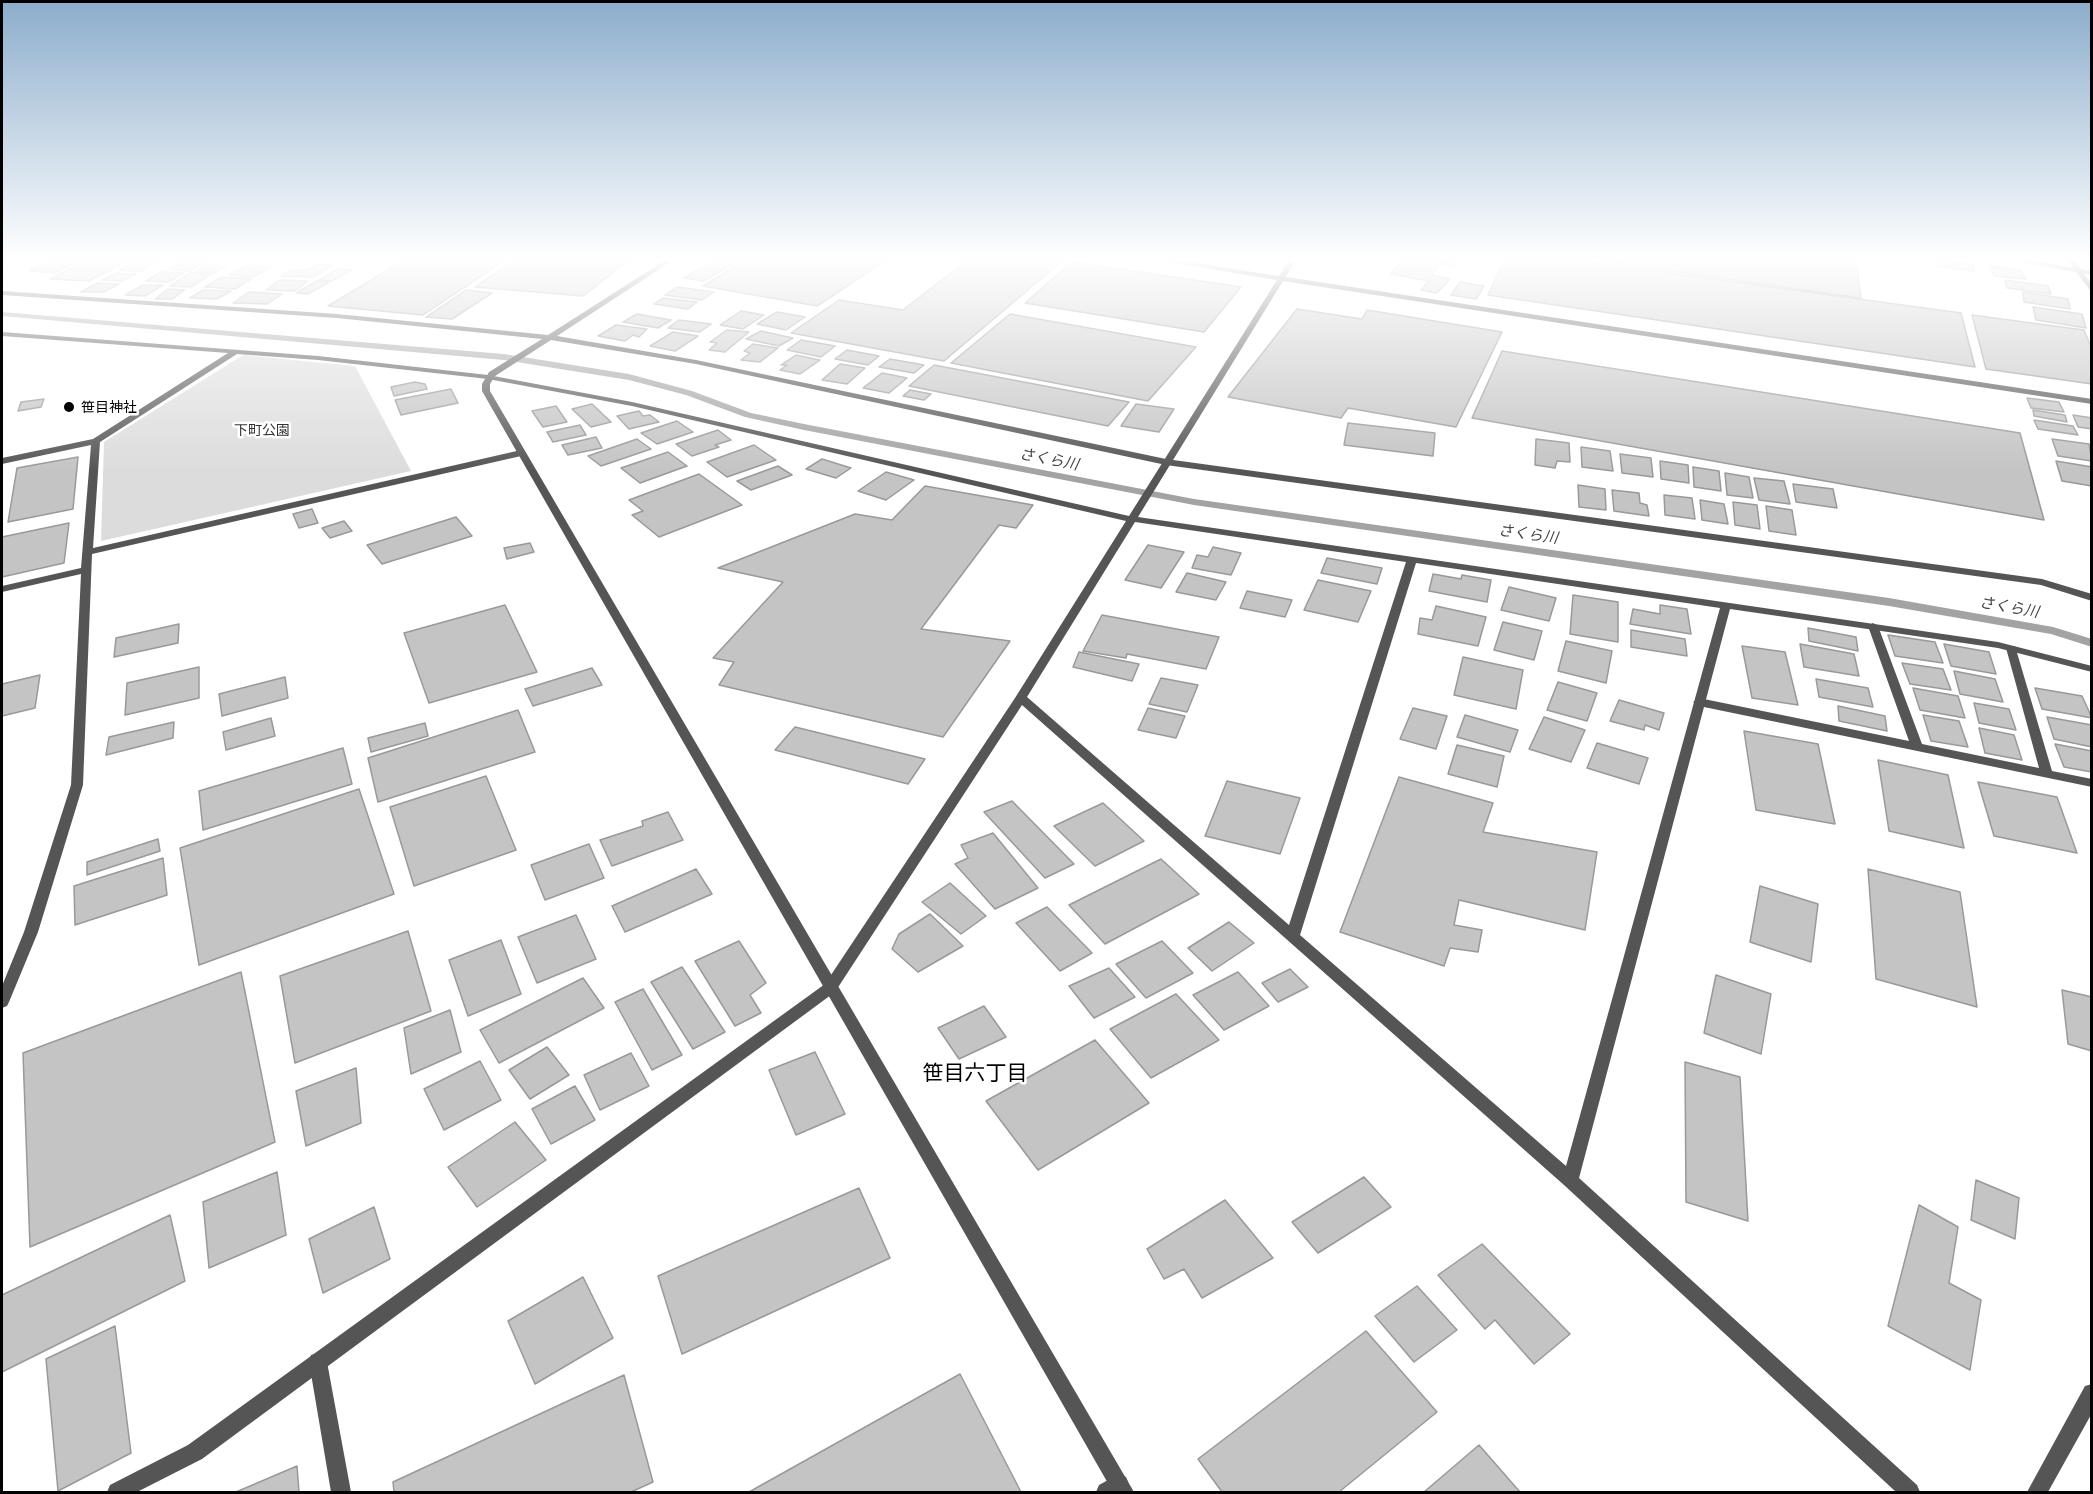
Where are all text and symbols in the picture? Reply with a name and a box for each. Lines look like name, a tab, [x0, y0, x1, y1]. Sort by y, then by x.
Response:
place label: 笹目神社	[81, 399, 137, 415]
marker: 笹目神社	[62, 400, 76, 414]
park label: 下町公園	[234, 422, 290, 438]
water label: さくら川	[1018, 444, 1080, 474]
water label: さくら川	[1497, 521, 1559, 547]
water label: さくら川	[1978, 593, 2040, 621]
district label: 笹目六丁目	[923, 1060, 1027, 1086]

